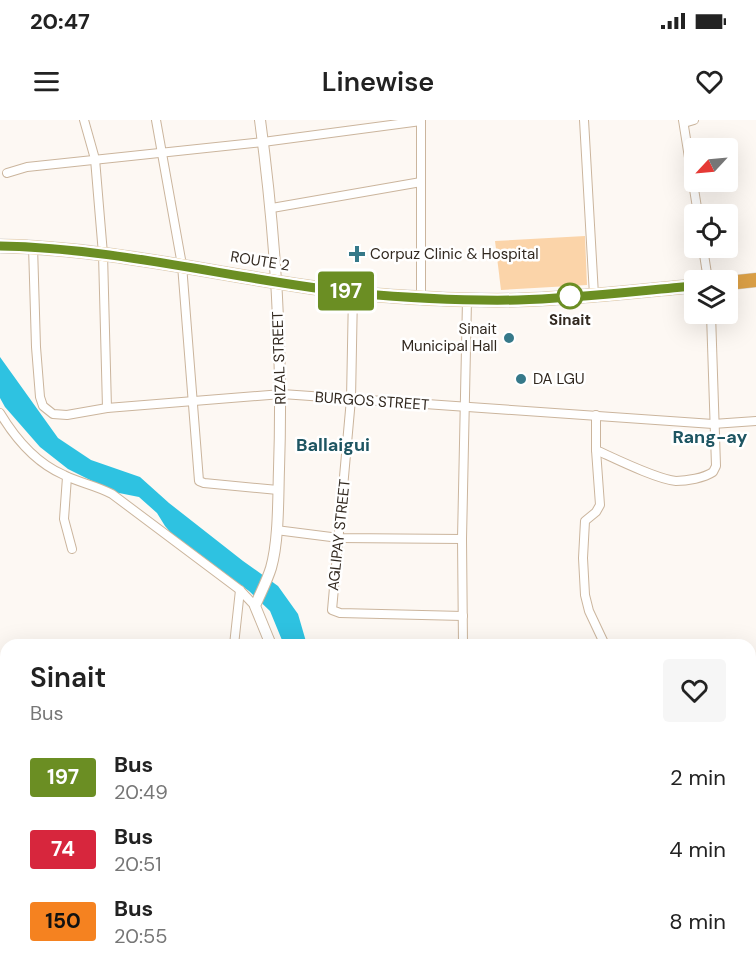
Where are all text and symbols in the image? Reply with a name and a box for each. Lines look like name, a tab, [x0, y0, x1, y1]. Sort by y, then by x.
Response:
text: 20:47	[30, 7, 90, 36]
text: Linewise	[322, 64, 434, 99]
icon: menu	[30, 65, 63, 98]
icon: heart	[693, 65, 726, 98]
north arrow	[684, 138, 738, 192]
map controls	[684, 138, 738, 324]
button: locate	[684, 204, 738, 258]
place label: Corpuz Clinic & Hospital	[370, 244, 539, 264]
marker: Corpuz Clinic & Hospital	[348, 245, 366, 263]
street label: ROUTE 2	[229, 246, 291, 276]
button: layers	[684, 270, 738, 324]
line badge: 197	[312, 272, 380, 310]
text: 197	[330, 277, 362, 305]
marker: Sinait	[557, 283, 583, 309]
place label: Sinait	[549, 310, 591, 330]
street label: RIZAL STREET	[267, 311, 291, 405]
place label: Sinait Municipal Hall	[401, 319, 497, 356]
marker: Sinait Municipal Hall	[502, 331, 516, 345]
place label: DA LGU	[533, 369, 585, 389]
marker: DA LGU	[514, 372, 528, 386]
street label: BURGOS STREET	[314, 387, 430, 415]
district label: Rang-ay	[673, 425, 748, 449]
district label: Ballaigui	[296, 433, 370, 457]
street label: AGLIPAY STREET	[323, 478, 355, 592]
text: Sinait	[30, 659, 106, 696]
button: heart	[663, 659, 726, 722]
text: Bus	[30, 700, 64, 726]
text: Bus	[114, 750, 153, 779]
text: 197	[47, 763, 79, 791]
text: 2 min	[670, 763, 726, 792]
text: 20:49	[114, 779, 168, 805]
text: Bus	[114, 822, 153, 851]
text: 74	[51, 835, 75, 863]
text: 4 min	[669, 835, 726, 864]
text: 20:51	[114, 851, 161, 877]
text: Bus	[114, 894, 153, 923]
text: 150	[45, 907, 81, 935]
text: 8 min	[669, 907, 726, 936]
text: 20:55	[114, 923, 167, 949]

